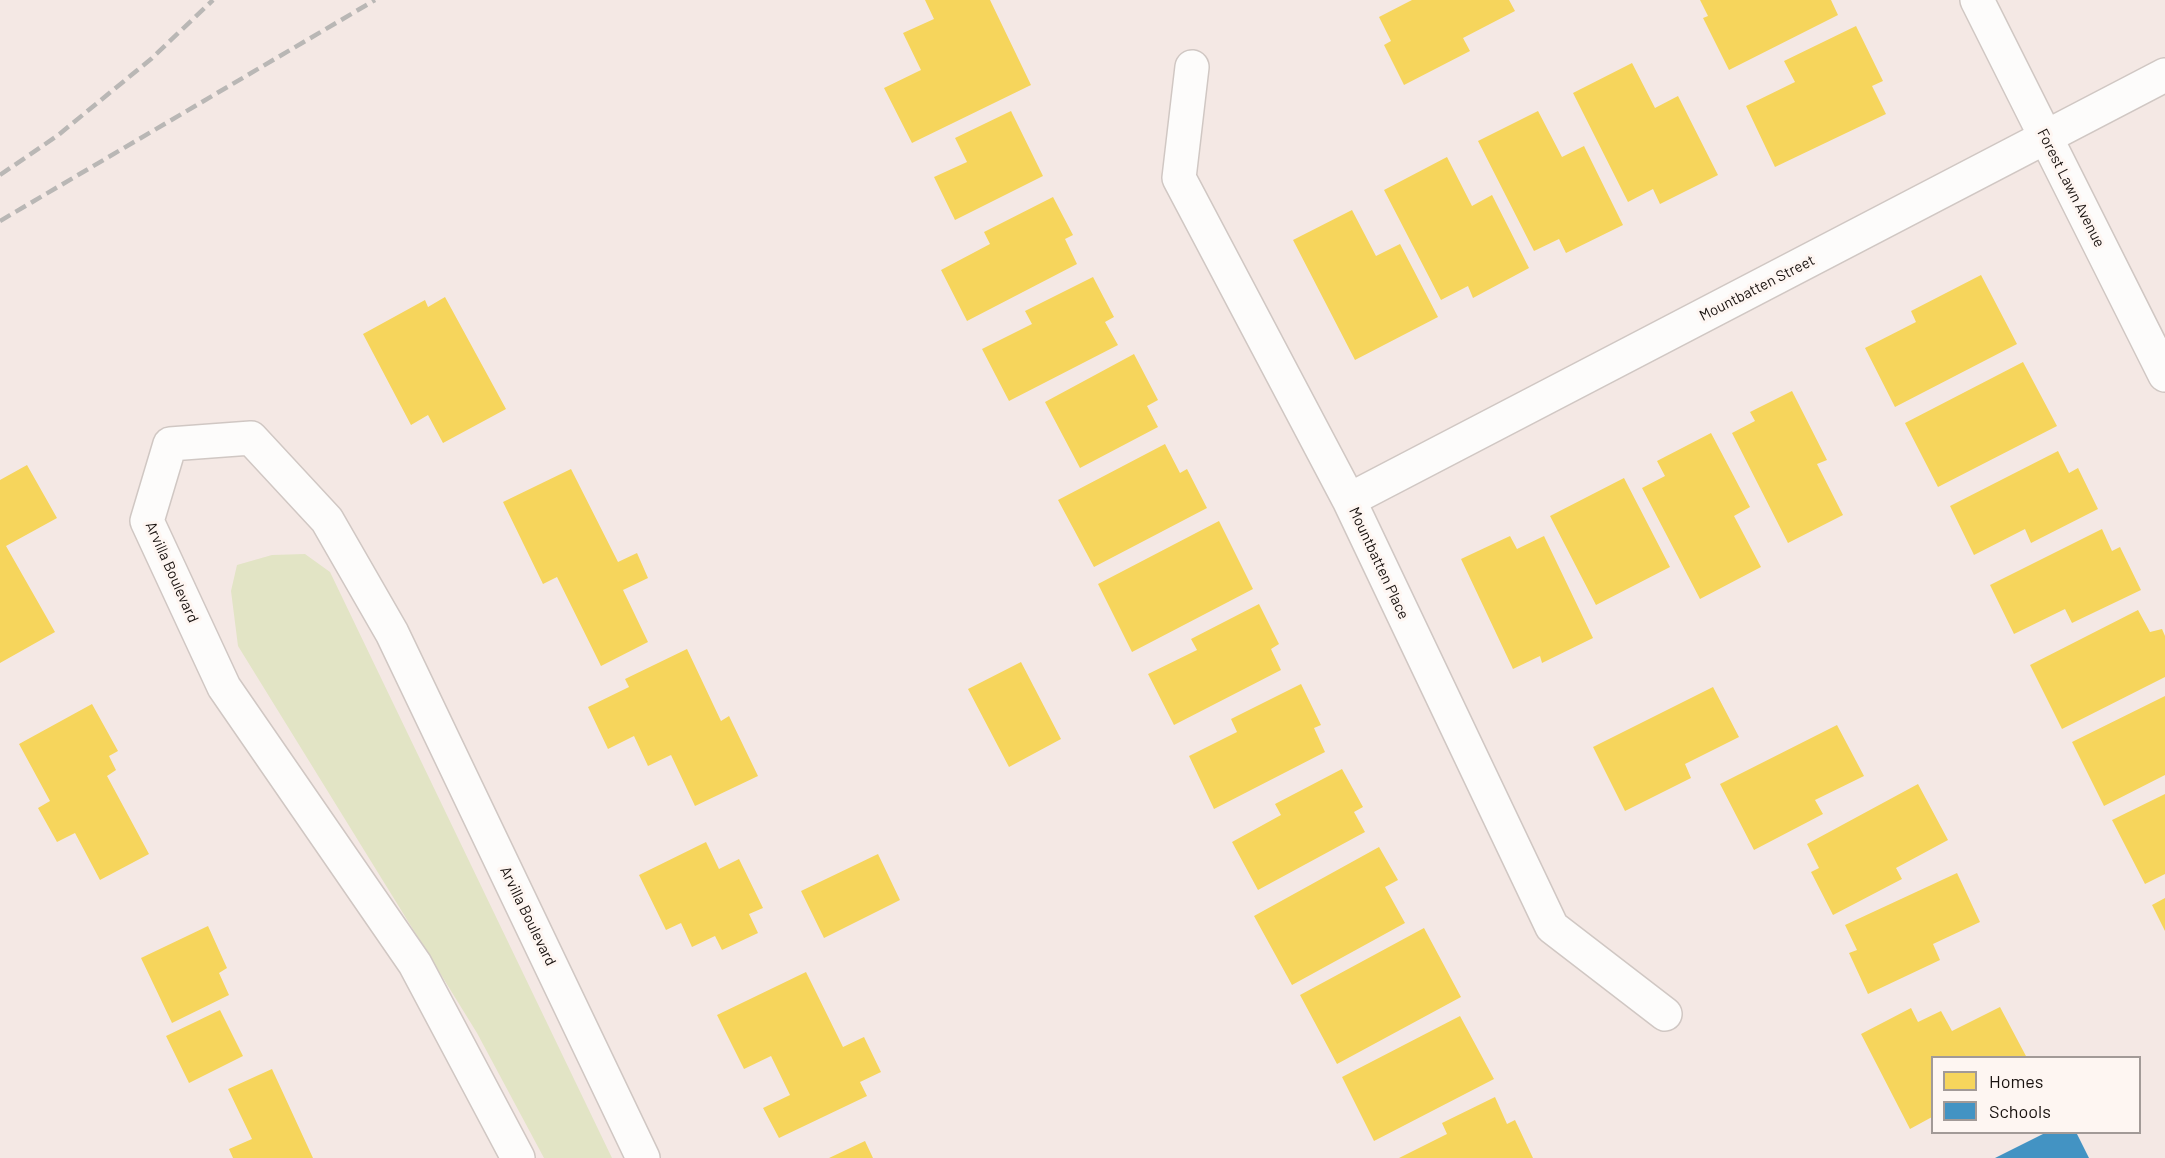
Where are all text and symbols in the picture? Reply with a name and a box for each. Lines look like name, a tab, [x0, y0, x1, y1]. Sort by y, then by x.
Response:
street label: Forest Lawn Avenue	[2033, 126, 2109, 250]
street label: Mountbatten Street	[1696, 251, 1818, 325]
street label: Mountbatten Place	[1345, 504, 1413, 622]
street label: Arvilla Boulevard	[142, 519, 202, 625]
street label: Arvilla Boulevard	[496, 863, 560, 969]
legend	[1931, 1056, 2141, 1134]
text: Homes	[1989, 1070, 2043, 1092]
text: Schools	[1989, 1100, 2051, 1122]

